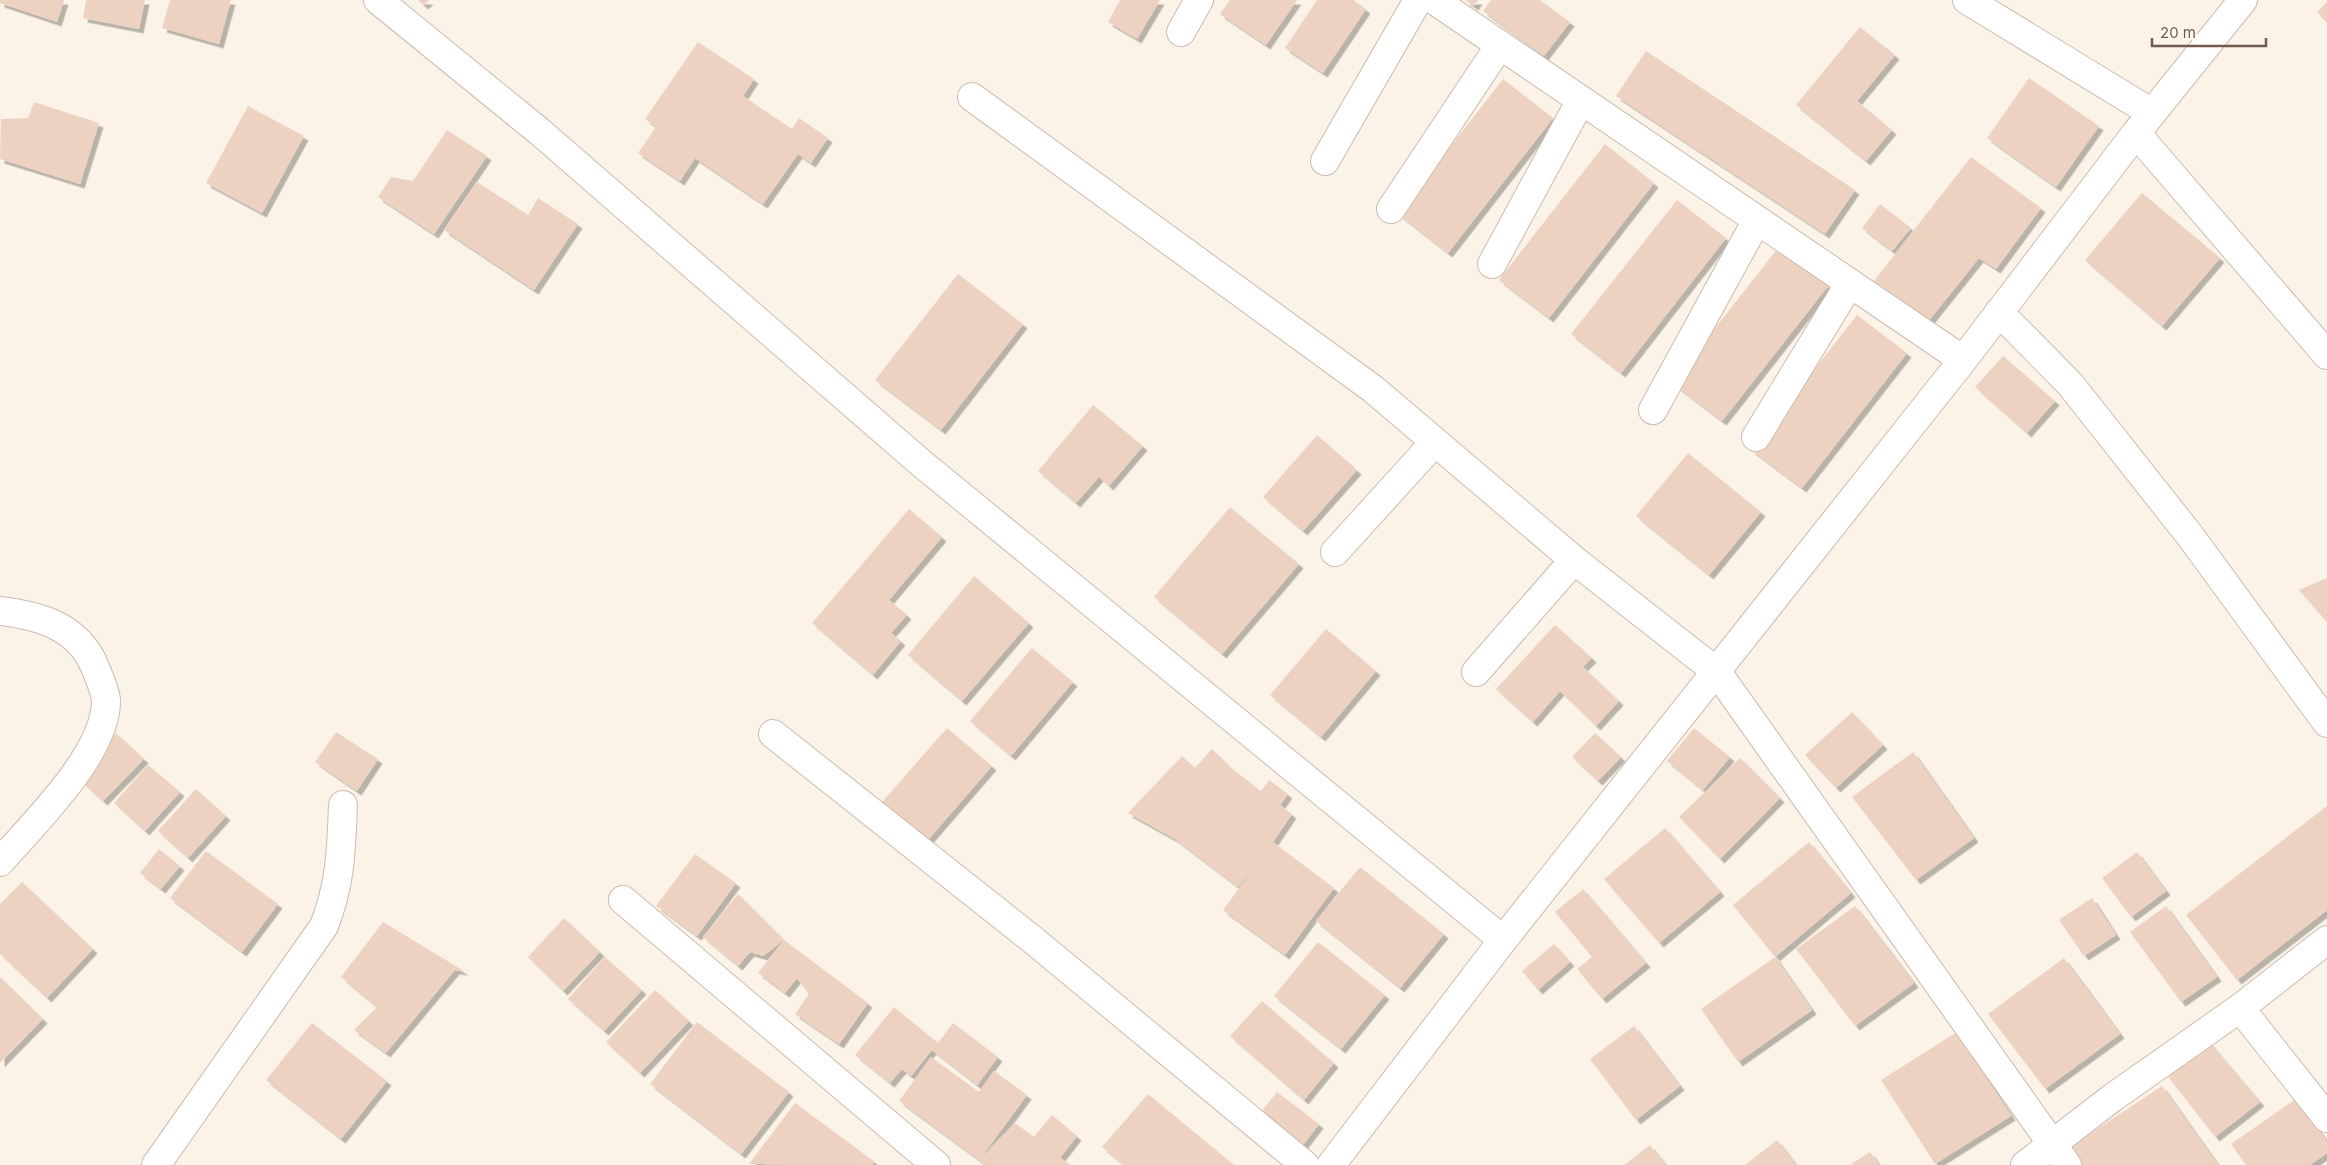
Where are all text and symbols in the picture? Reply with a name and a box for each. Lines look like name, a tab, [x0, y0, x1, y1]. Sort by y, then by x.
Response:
scale bar	[2152, 15, 2266, 47]
text: 20 m	[2160, 23, 2196, 42]

